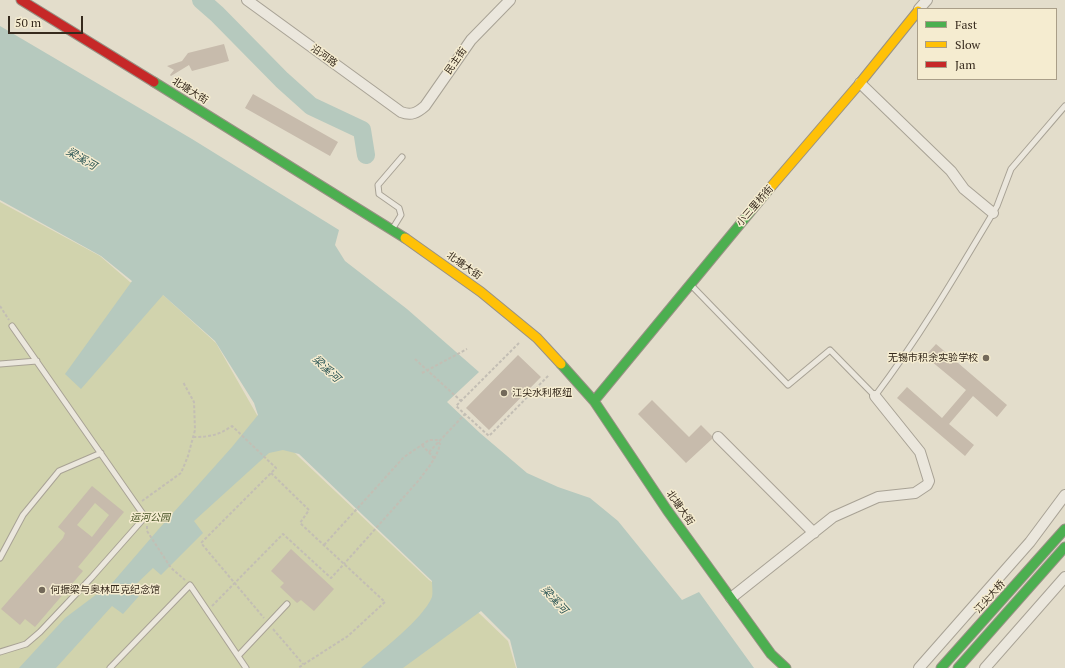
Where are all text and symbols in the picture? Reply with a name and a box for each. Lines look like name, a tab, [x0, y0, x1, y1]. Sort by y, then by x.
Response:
scale bar	[10, 8, 85, 34]
legend	[917, 8, 1057, 80]
text: 50 m	[15, 15, 41, 30]
text: Fast	[955, 17, 977, 32]
text: Slow	[955, 37, 980, 52]
street label: 沿河路	[308, 42, 340, 70]
street label: 民主街	[442, 45, 470, 77]
text: Jam	[955, 57, 976, 72]
street label: 北塘大街	[170, 75, 210, 107]
water label: 梁溪河	[63, 145, 99, 173]
street label: 小三里桥街	[734, 183, 776, 229]
street label: 北塘大街	[444, 250, 484, 282]
place label: 无锡市积余实验学校	[888, 352, 978, 364]
water label: 梁溪河	[309, 353, 343, 385]
marker: 无锡市积余实验学校	[981, 353, 991, 363]
place label: 江尖水利枢纽	[512, 387, 572, 399]
marker: 江尖水利枢纽	[499, 388, 509, 398]
street label: 北塘大街	[664, 488, 696, 528]
park label: 运河公园	[130, 512, 170, 524]
street label: 江尖大桥	[972, 578, 1008, 616]
water label: 梁溪河	[538, 583, 570, 617]
place label: 何振梁与奥林匹克纪念馆	[50, 584, 160, 596]
marker: 何振梁与奥林匹克纪念馆	[37, 585, 47, 595]

